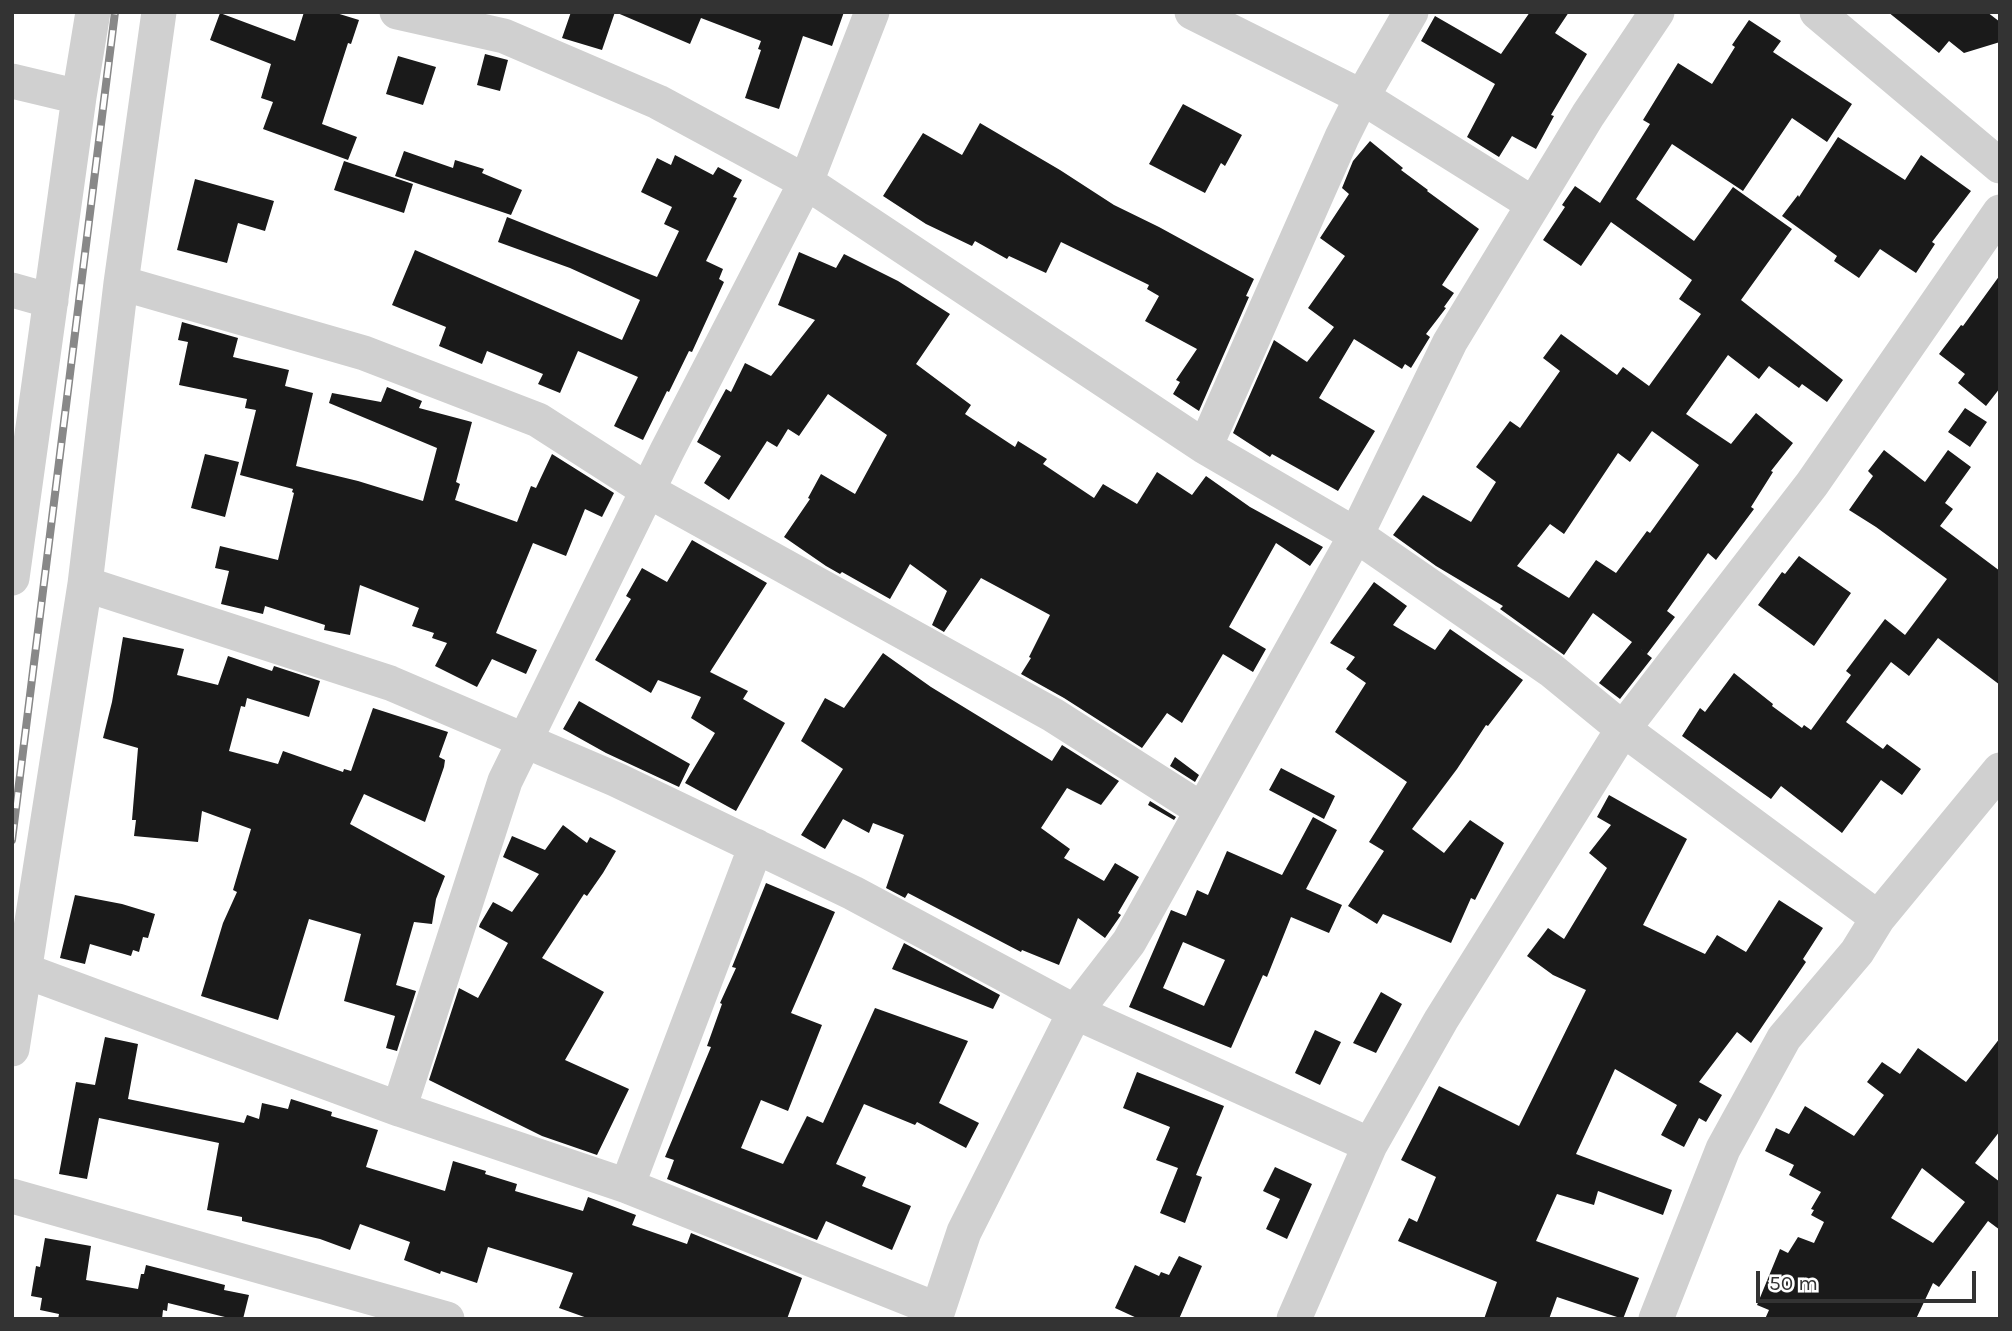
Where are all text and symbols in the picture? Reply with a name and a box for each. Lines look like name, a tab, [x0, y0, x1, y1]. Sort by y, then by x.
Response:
scale bar	[1760, 1258, 1980, 1302]
text: 50 m	[1769, 1271, 1818, 1295]

